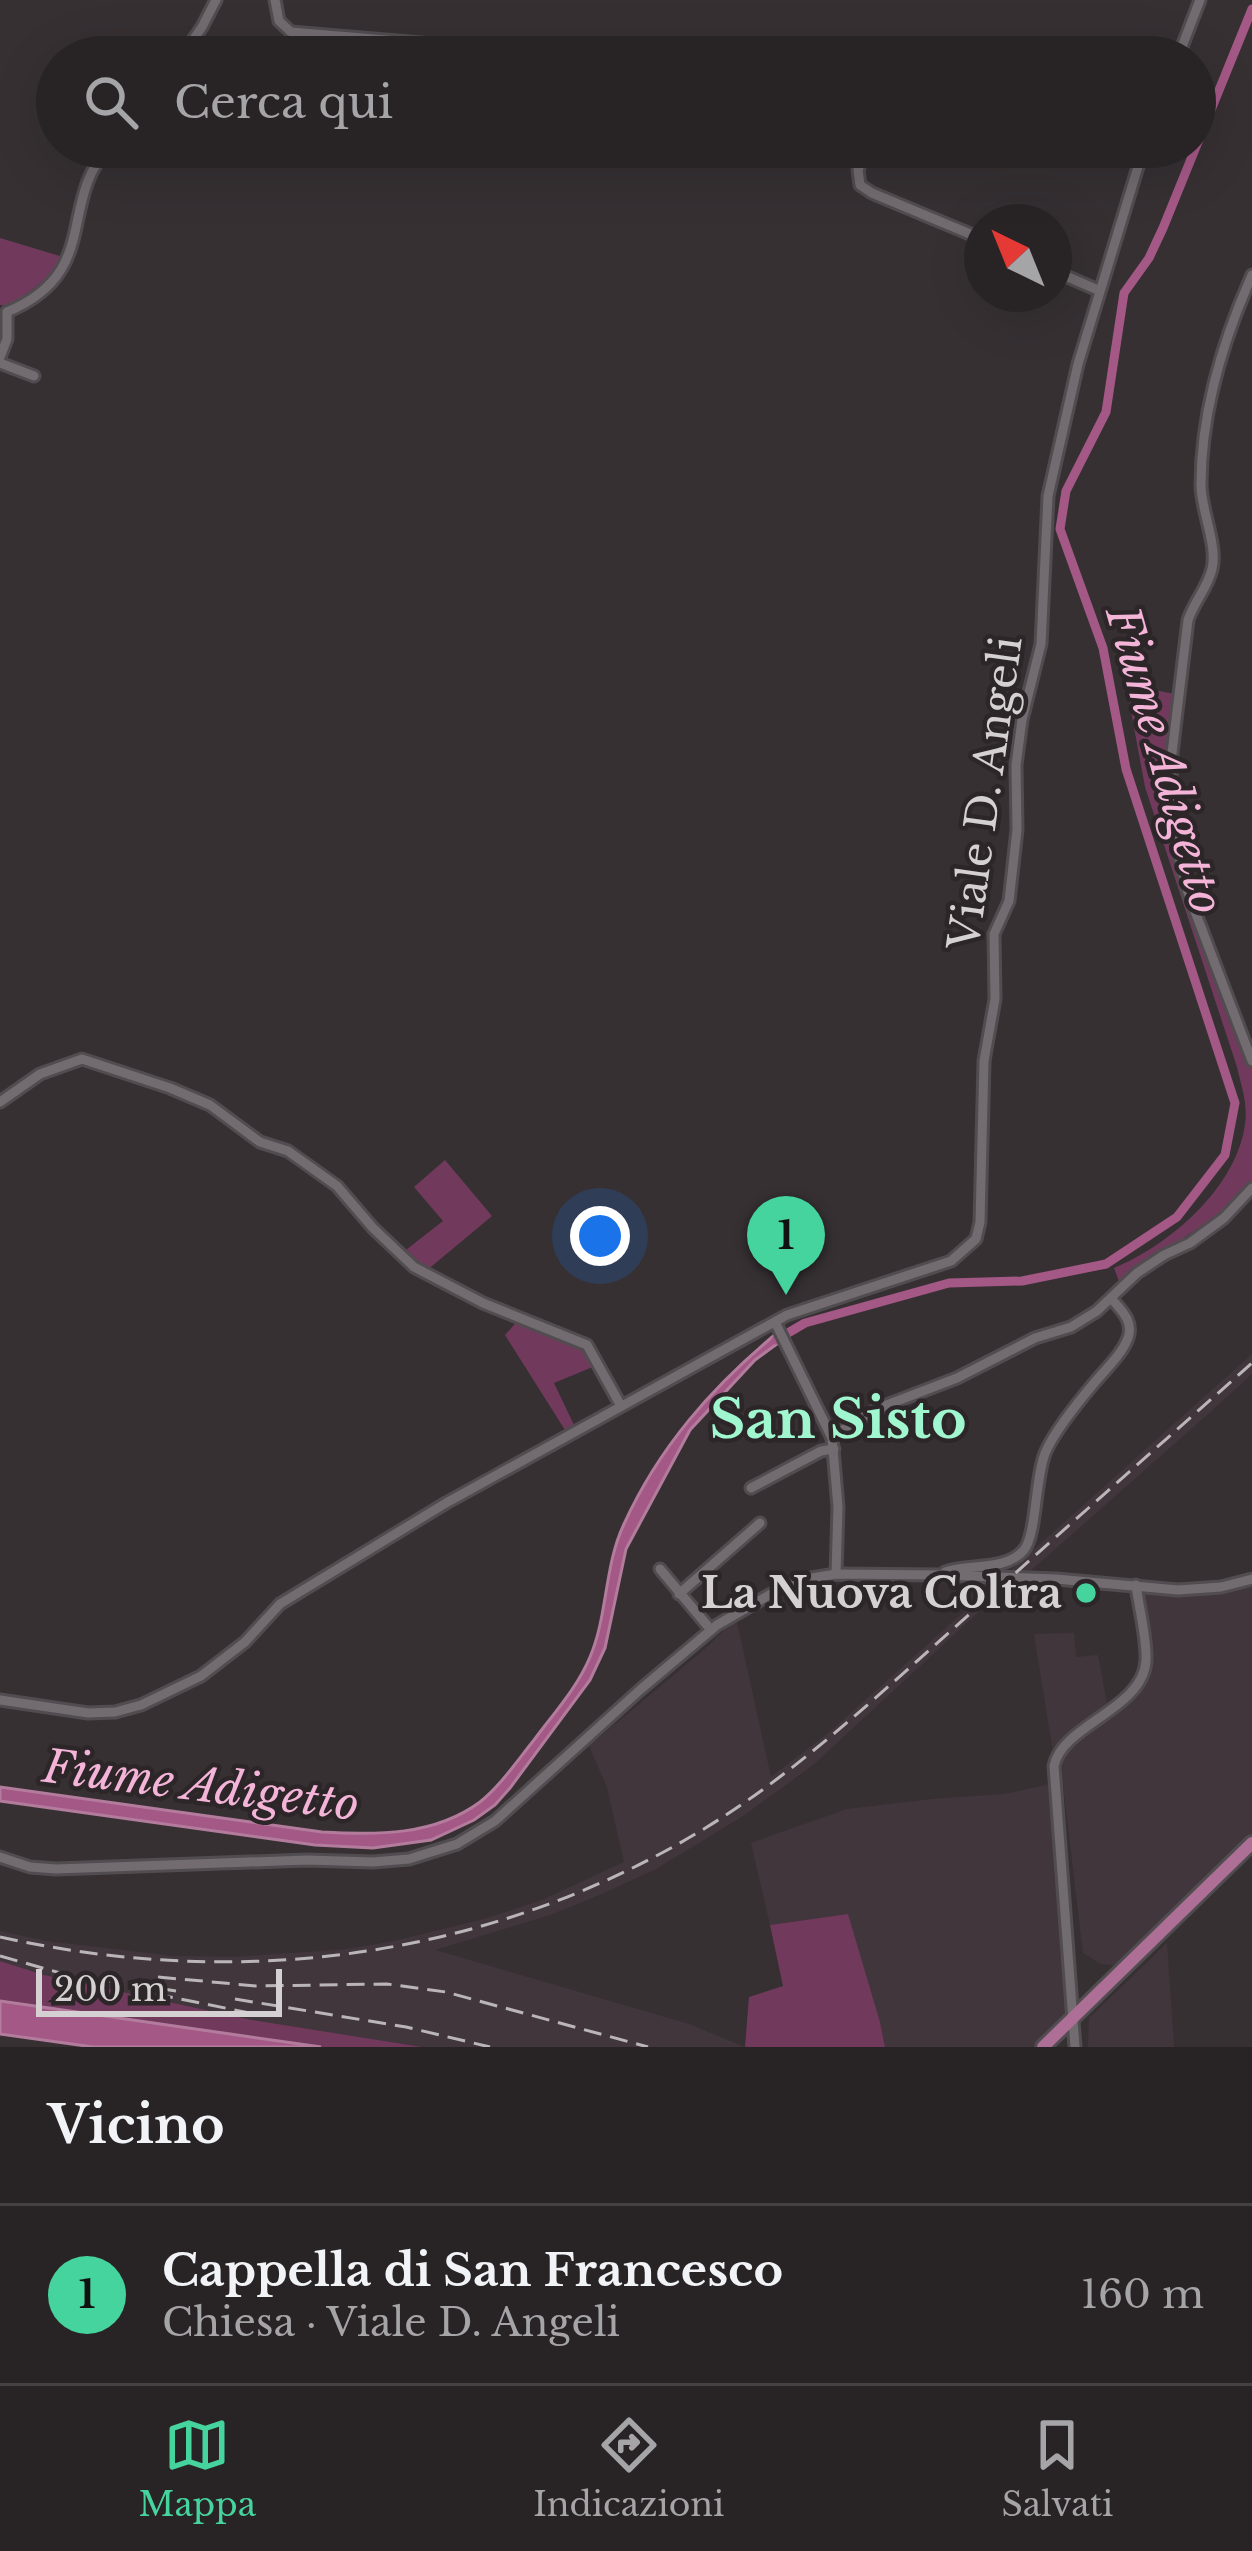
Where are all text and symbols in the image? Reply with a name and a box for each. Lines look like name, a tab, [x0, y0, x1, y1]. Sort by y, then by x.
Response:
search box	[36, 36, 1216, 168]
icon: search	[78, 69, 144, 135]
text: Cerca qui	[174, 74, 393, 130]
north arrow	[964, 204, 1072, 312]
water label: Fiume Adigetto	[1094, 598, 1236, 921]
street label: Viale D. Angeli	[937, 633, 1033, 954]
pin: 1	[747, 1196, 825, 1295]
your location	[570, 1206, 630, 1266]
district label: San Sisto	[709, 1386, 967, 1453]
place label: La Nuova Coltra	[701, 1567, 1062, 1619]
marker: La Nuova Coltra	[1073, 1580, 1099, 1606]
water label: Fiume Adigetto	[38, 1738, 362, 1832]
scale bar	[36, 1963, 282, 2016]
text: 200 m	[54, 1969, 166, 2010]
text: Vicino	[48, 2094, 225, 2157]
text: Cappella di San Francesco	[162, 2242, 783, 2298]
text: 1	[78, 2270, 96, 2319]
text: 160 m	[1081, 2270, 1204, 2319]
text: Chiesa · Viale D. Angeli	[162, 2298, 620, 2347]
tab: Mappa	[139, 2412, 256, 2525]
tab: Indicazioni	[533, 2412, 724, 2525]
tab: Salvati	[1001, 2412, 1113, 2525]

